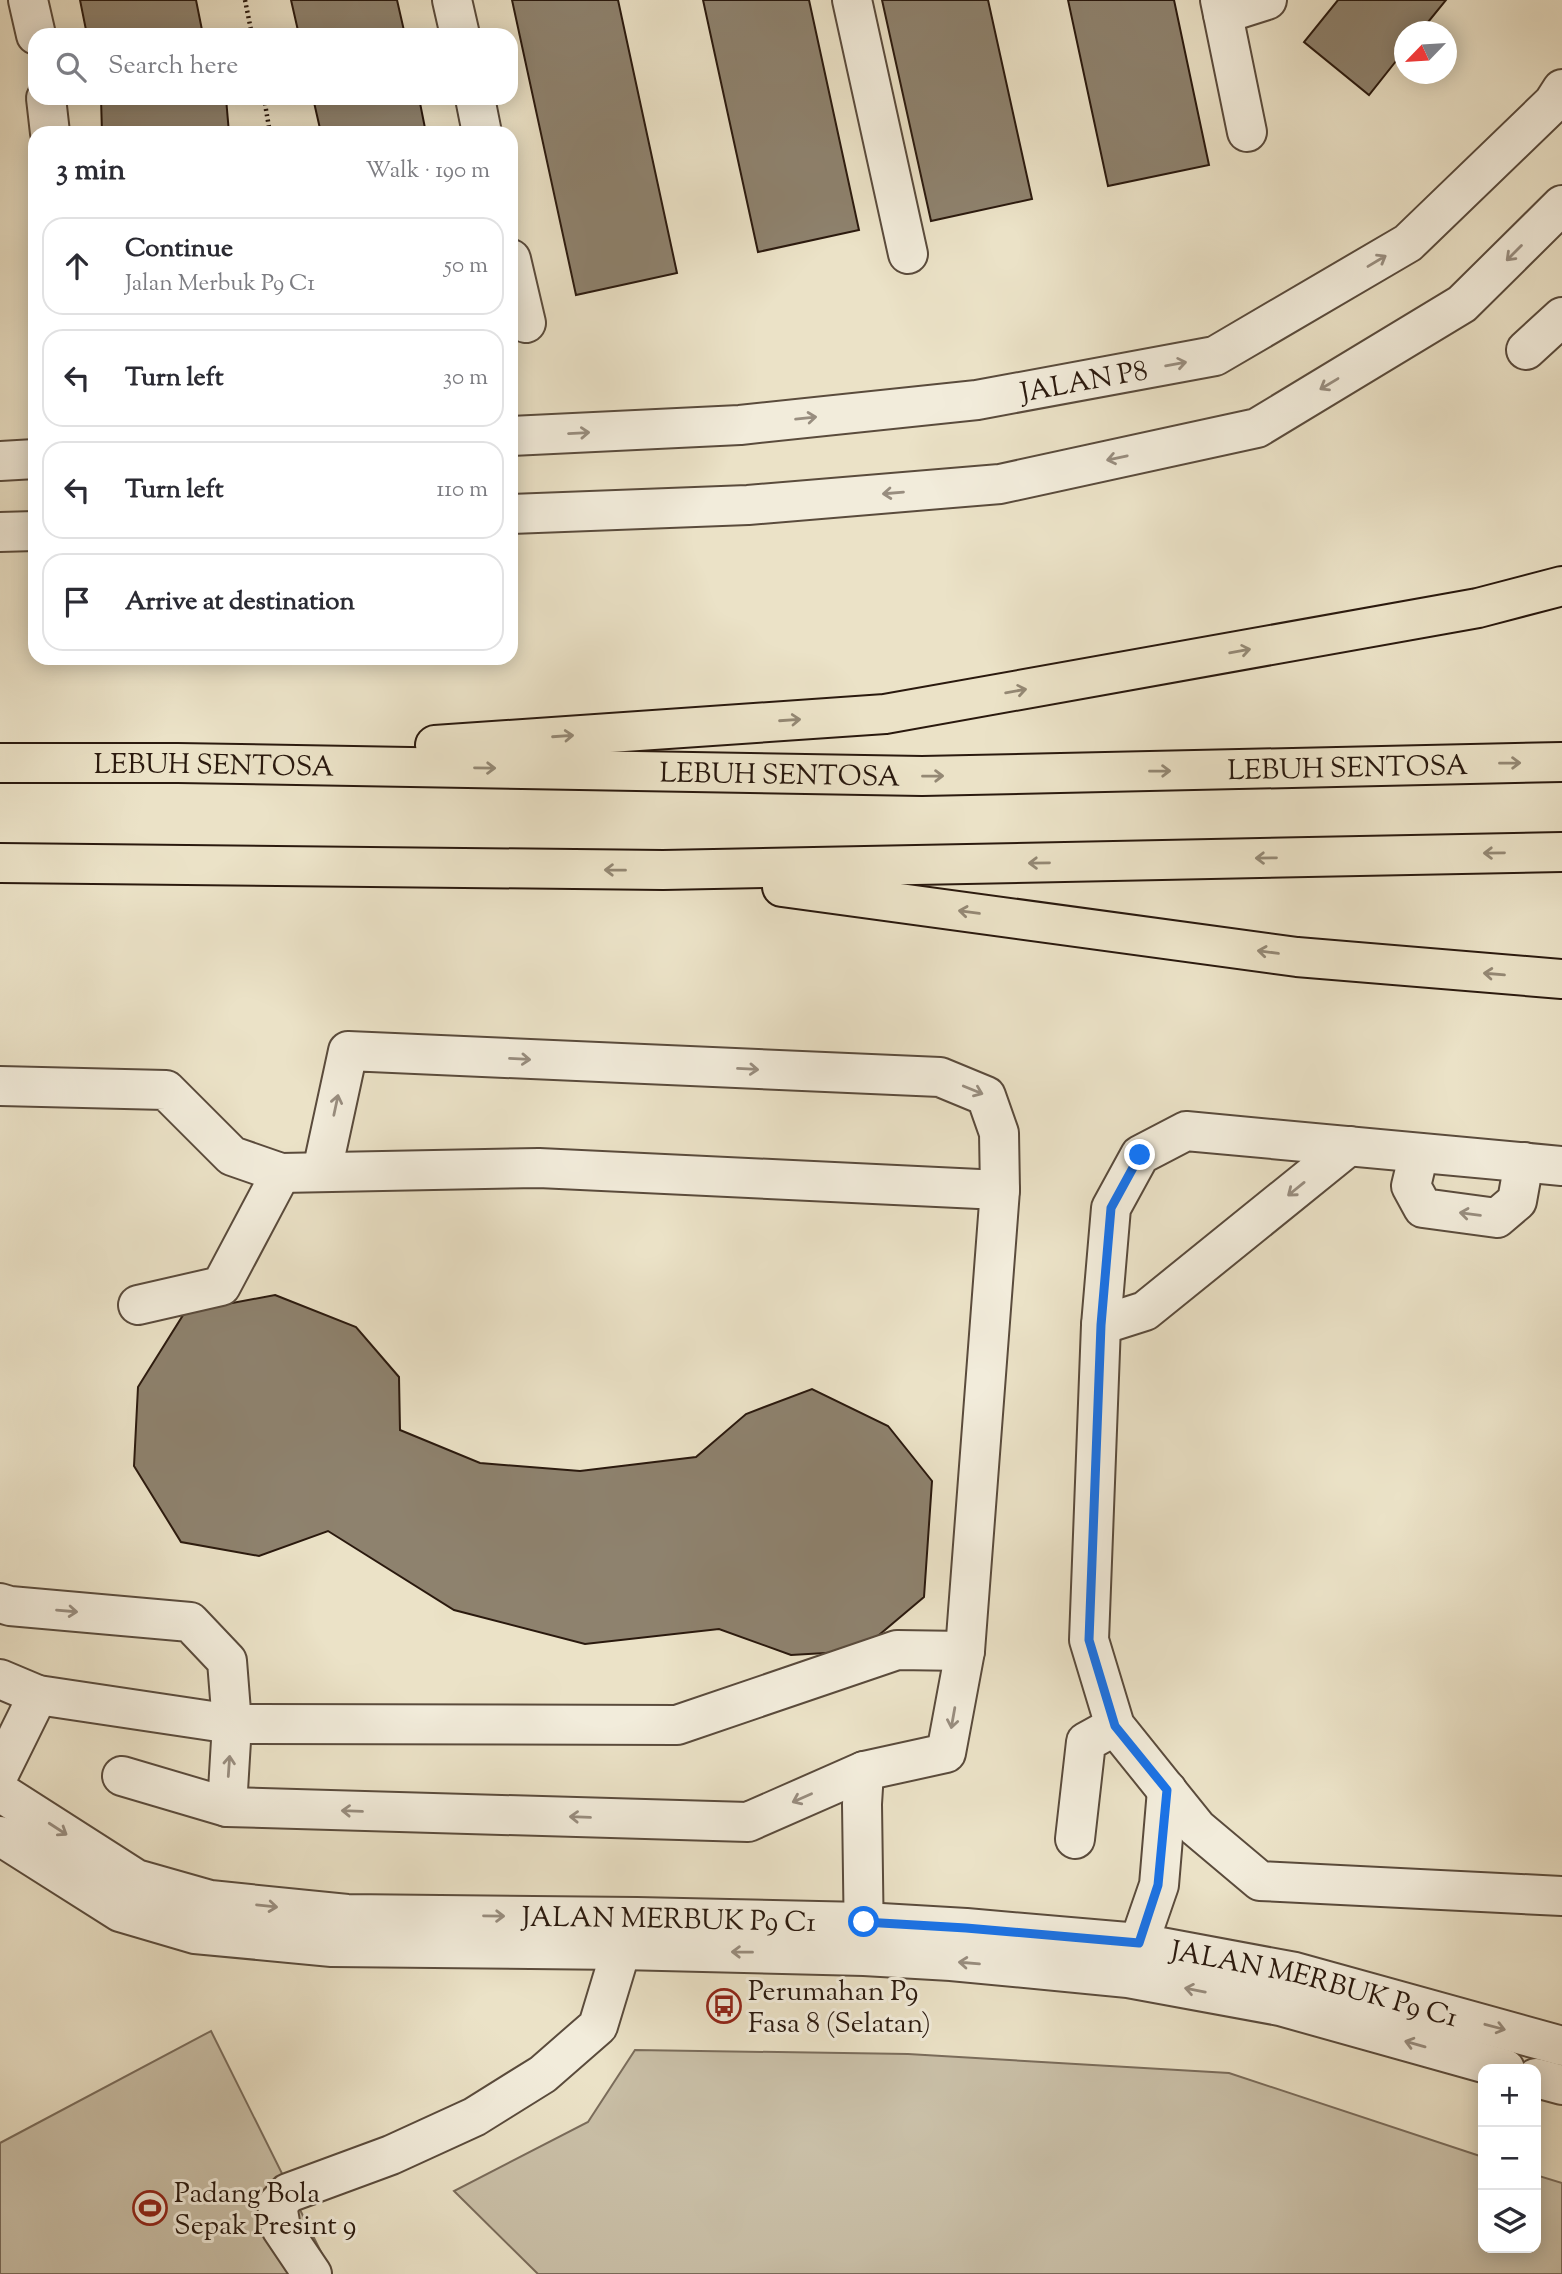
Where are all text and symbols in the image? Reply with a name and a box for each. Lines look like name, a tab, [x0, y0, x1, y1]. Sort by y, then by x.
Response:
north arrow	[1394, 21, 1457, 84]
search box	[28, 28, 518, 105]
icon: search	[52, 48, 90, 86]
text: Search here	[108, 48, 238, 85]
text: 3 min	[56, 150, 126, 193]
text: Walk · 190 m	[366, 155, 490, 188]
text: Continue	[125, 231, 233, 268]
one-way arrow	[1505, 245, 1522, 262]
icon: ahead	[58, 247, 96, 285]
text: 50 m	[444, 250, 488, 283]
one-way arrow	[1367, 254, 1387, 268]
text: Jalan Merbuk P9 C1	[125, 268, 315, 301]
street label: JALAN P8	[1015, 352, 1151, 415]
one-way arrow	[1164, 356, 1187, 370]
icon: left	[58, 359, 96, 397]
text: Turn left	[125, 360, 224, 397]
text: 30 m	[443, 362, 488, 395]
one-way arrow	[1320, 378, 1340, 392]
one-way arrow	[794, 411, 817, 424]
one-way arrow	[567, 426, 590, 439]
one-way arrow	[1106, 452, 1129, 466]
icon: left	[58, 471, 96, 509]
text: Turn left	[125, 472, 224, 509]
text: 110 m	[437, 474, 488, 507]
one-way arrow	[882, 487, 904, 500]
icon: arrive	[58, 583, 96, 621]
text: Arrive at destination	[125, 584, 355, 621]
one-way arrow	[1228, 643, 1251, 657]
one-way arrow	[1004, 683, 1027, 697]
one-way arrow	[779, 714, 802, 727]
one-way arrow	[552, 729, 574, 742]
street label: LEBUH SENTOSA	[94, 746, 335, 789]
street label: LEBUH SENTOSA	[1227, 747, 1469, 792]
street label: LEBUH SENTOSA	[659, 754, 901, 799]
one-way arrow	[1498, 756, 1521, 770]
one-way arrow	[473, 762, 496, 775]
one-way arrow	[1148, 764, 1171, 778]
one-way arrow	[921, 769, 944, 783]
one-way arrow	[1483, 847, 1506, 860]
one-way arrow	[1255, 851, 1278, 865]
one-way arrow	[1028, 856, 1051, 869]
one-way arrow	[604, 863, 627, 877]
one-way arrow	[958, 905, 981, 918]
one-way arrow	[1257, 946, 1279, 959]
one-way arrow	[1483, 967, 1506, 980]
one-way arrow	[509, 1052, 532, 1065]
one-way arrow	[736, 1062, 759, 1075]
one-way arrow	[961, 1085, 983, 1098]
one-way arrow	[330, 1094, 344, 1117]
route end	[1124, 1139, 1155, 1170]
one-way arrow	[1287, 1181, 1305, 1197]
one-way arrow	[1459, 1208, 1482, 1221]
one-way arrow	[56, 1605, 78, 1618]
one-way arrow	[945, 1706, 959, 1729]
one-way arrow	[223, 1754, 236, 1777]
one-way arrow	[792, 1792, 813, 1805]
one-way arrow	[341, 1804, 364, 1817]
one-way arrow	[568, 1810, 591, 1824]
one-way arrow	[47, 1822, 67, 1836]
street label: JALAN MERBUK P9 C1	[520, 1899, 816, 1944]
one-way arrow	[255, 1900, 278, 1913]
route start	[848, 1906, 879, 1937]
one-way arrow	[483, 1909, 506, 1923]
street label: JALAN MERBUK P9 C1	[1165, 1932, 1462, 2039]
one-way arrow	[730, 1946, 753, 1959]
one-way arrow	[958, 1956, 981, 1969]
place label: Perumahan P9 Fasa 8 (Selatan)	[748, 1973, 931, 2045]
one-way arrow	[1184, 1983, 1207, 1997]
bus stop icon: Perumahan P9 Fasa 8 (Selatan)	[705, 1987, 743, 2025]
one-way arrow	[1483, 2022, 1505, 2035]
one-way arrow	[1405, 2037, 1427, 2050]
map controls	[1478, 2064, 1541, 2253]
button: +	[1478, 2064, 1541, 2127]
button: −	[1478, 2127, 1541, 2190]
place label: Padang Bola Sepak Presint 9	[174, 2175, 356, 2247]
sports icon: Padang Bola Sepak Presint 9	[131, 2189, 169, 2227]
button: layers	[1478, 2190, 1541, 2253]

